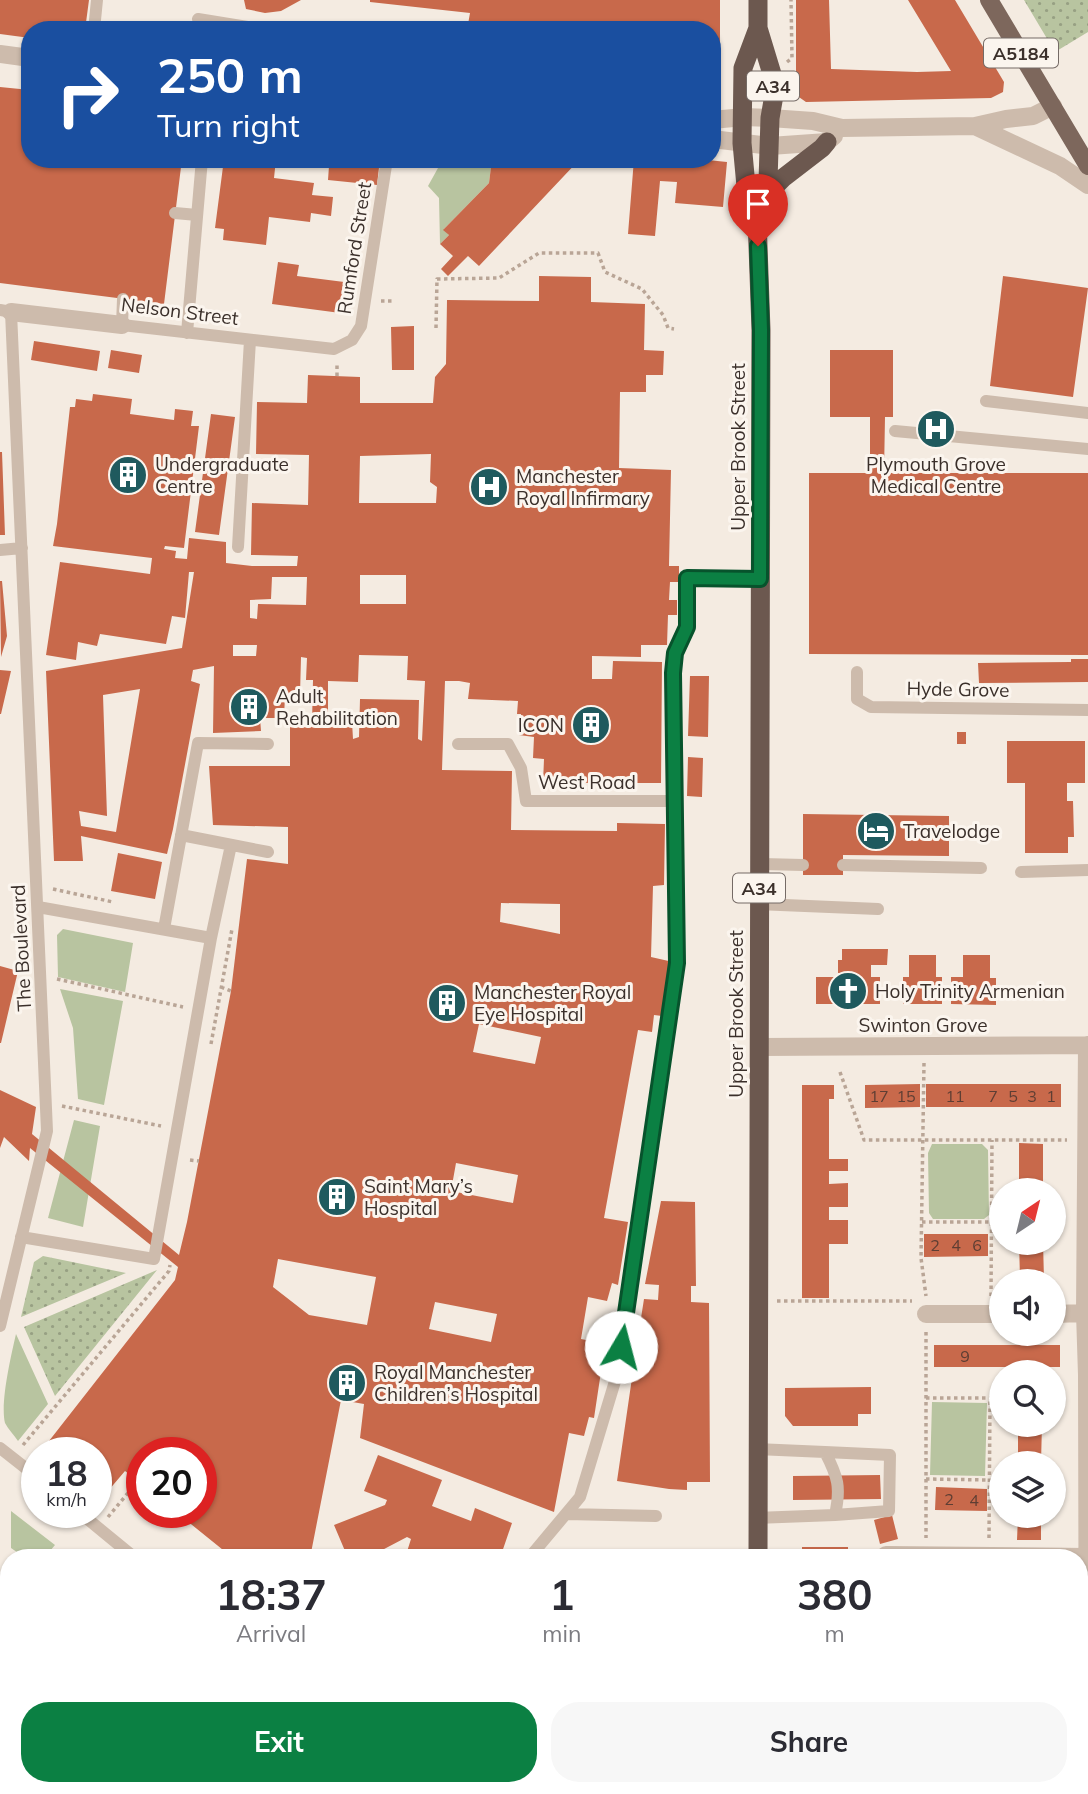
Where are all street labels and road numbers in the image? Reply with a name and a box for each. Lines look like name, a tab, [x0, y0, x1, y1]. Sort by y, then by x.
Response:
road number: A5184	[984, 38, 1058, 68]
road number: A34	[747, 72, 799, 100]
street label: Rumford Street	[332, 180, 376, 316]
street label: Nelson Street	[120, 292, 240, 330]
street label: Upper Brook Street	[726, 363, 750, 531]
street label: Hyde Grove	[906, 676, 1010, 702]
street label: West Road	[538, 770, 636, 794]
road number: A34	[733, 874, 785, 903]
street label: The Boulevard	[6, 884, 36, 1012]
street label: Upper Brook Street	[724, 930, 748, 1098]
street label: Swinton Grove	[858, 1013, 988, 1037]

